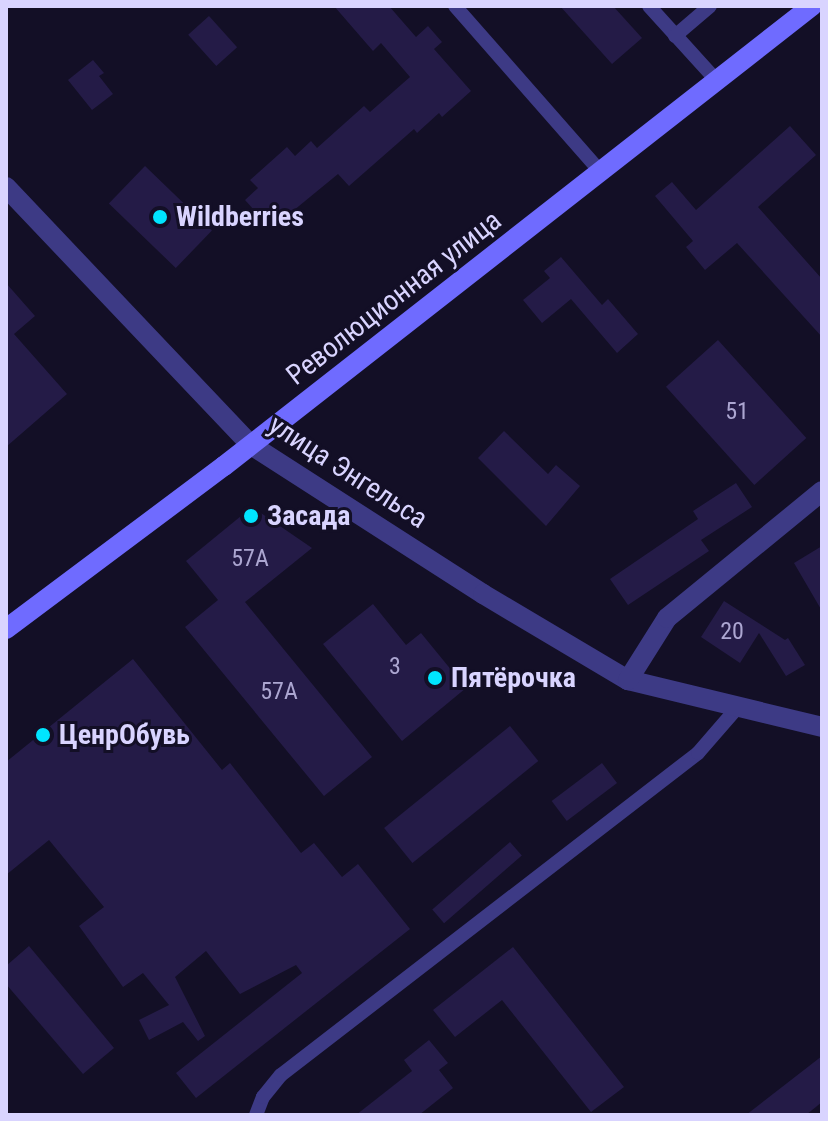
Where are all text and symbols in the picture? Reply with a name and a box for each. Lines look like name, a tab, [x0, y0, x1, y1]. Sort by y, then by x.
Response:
place label: Wildberries	[176, 200, 304, 234]
street label: Революционная улица	[280, 204, 508, 392]
marker: Wildberries	[151, 208, 169, 226]
house number: 51	[725, 398, 749, 426]
street label: улица Энгельса	[262, 408, 434, 536]
place label: Засада	[267, 499, 350, 533]
marker: Засада	[242, 507, 260, 525]
house number: 57А	[231, 545, 269, 573]
house number: 20	[720, 618, 744, 646]
house number: 3	[389, 653, 401, 681]
place label: Пятёрочка	[451, 661, 576, 695]
marker: Пятёрочка	[426, 669, 444, 687]
house number: 57А	[260, 678, 298, 706]
place label: ЦенрОбувь	[59, 718, 190, 752]
marker: ЦенрОбувь	[34, 726, 52, 744]

